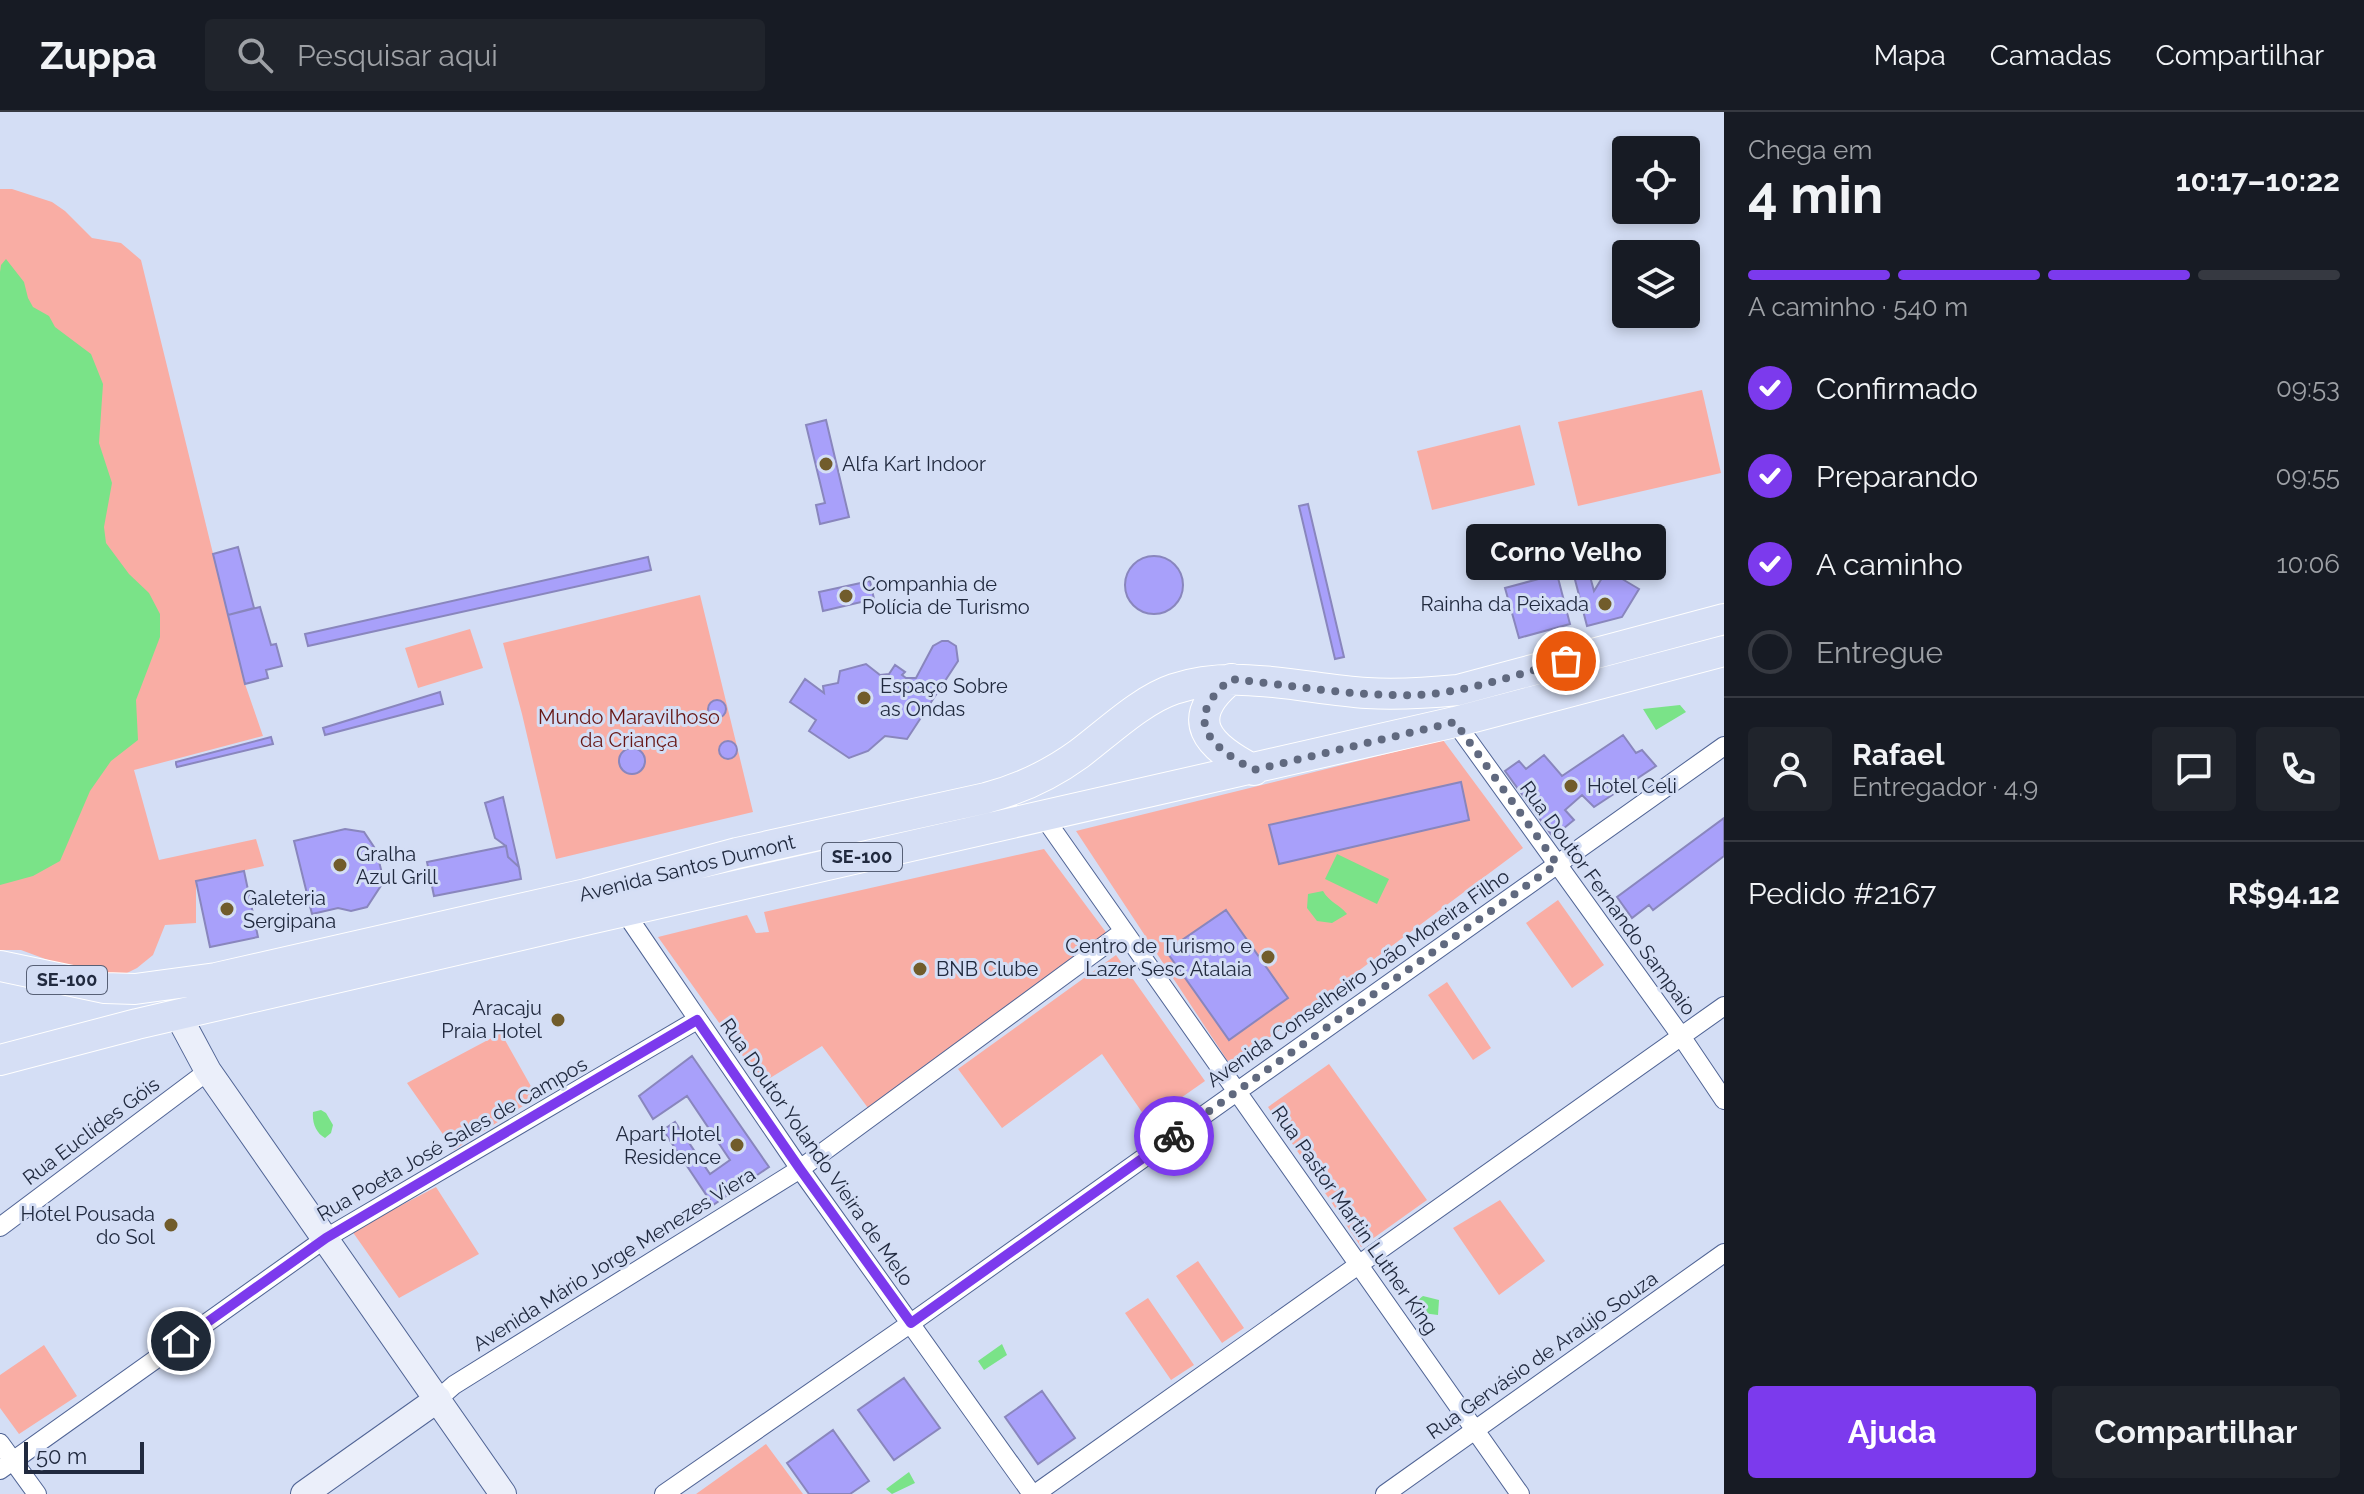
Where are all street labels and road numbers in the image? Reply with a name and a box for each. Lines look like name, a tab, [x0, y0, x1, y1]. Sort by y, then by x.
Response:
street label: Rua Doutor Fernando Sampaio	[1515, 776, 1701, 1020]
street label: Avenida Santos Dumont	[576, 829, 798, 906]
road number: SE-100	[822, 843, 902, 871]
street label: Avenida Conselheiro João Moreira Filho	[1202, 864, 1514, 1092]
road number: SE-100	[27, 966, 107, 994]
street label: Rua Doutor Yolando Vieira de Melo	[715, 1014, 919, 1290]
street label: Rua Poeta José Sales de Campos	[313, 1052, 591, 1226]
street label: Rua Euclídes Góis	[18, 1072, 164, 1190]
street label: Rua Pastor Martin Luther King	[1267, 1101, 1443, 1339]
street label: Avenida Mário Jorge Menezes Viera	[468, 1162, 760, 1356]
street label: Rua Gervásio de Araújo Souza	[1422, 1266, 1662, 1444]

